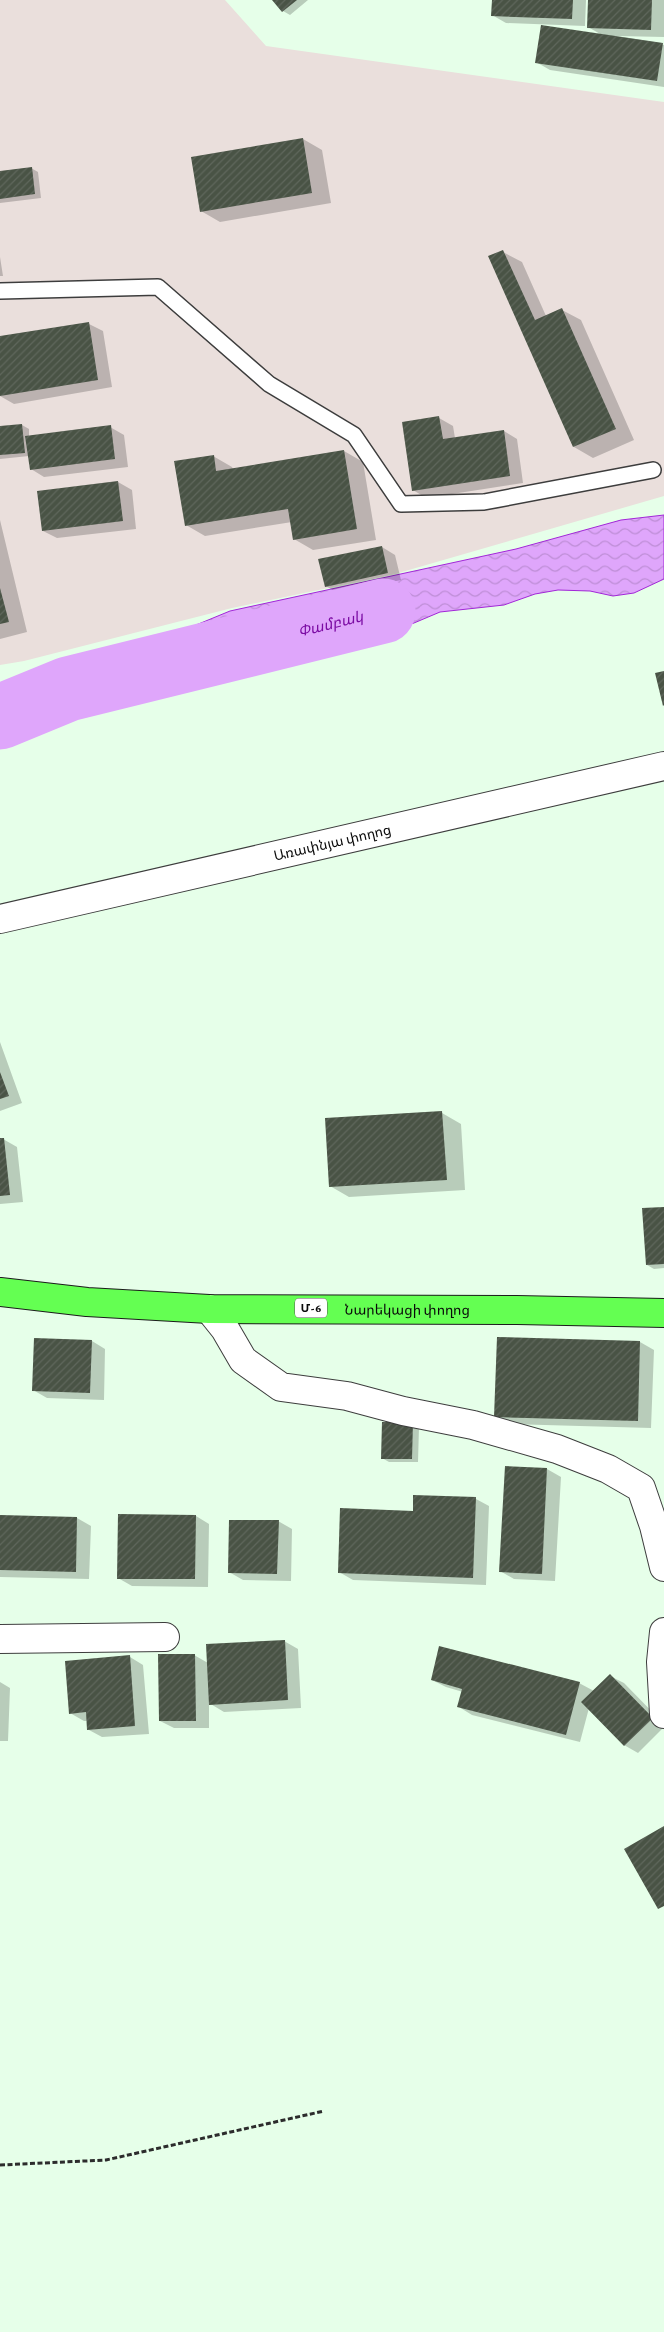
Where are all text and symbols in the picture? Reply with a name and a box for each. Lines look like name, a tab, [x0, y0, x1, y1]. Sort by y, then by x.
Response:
water label: Փամբակ	[296, 608, 366, 640]
street label: Առափնյա փողոց	[272, 821, 393, 864]
road number: Մ-6	[295, 1299, 327, 1318]
street label: Նարեկացի փողոց	[345, 1301, 470, 1318]

